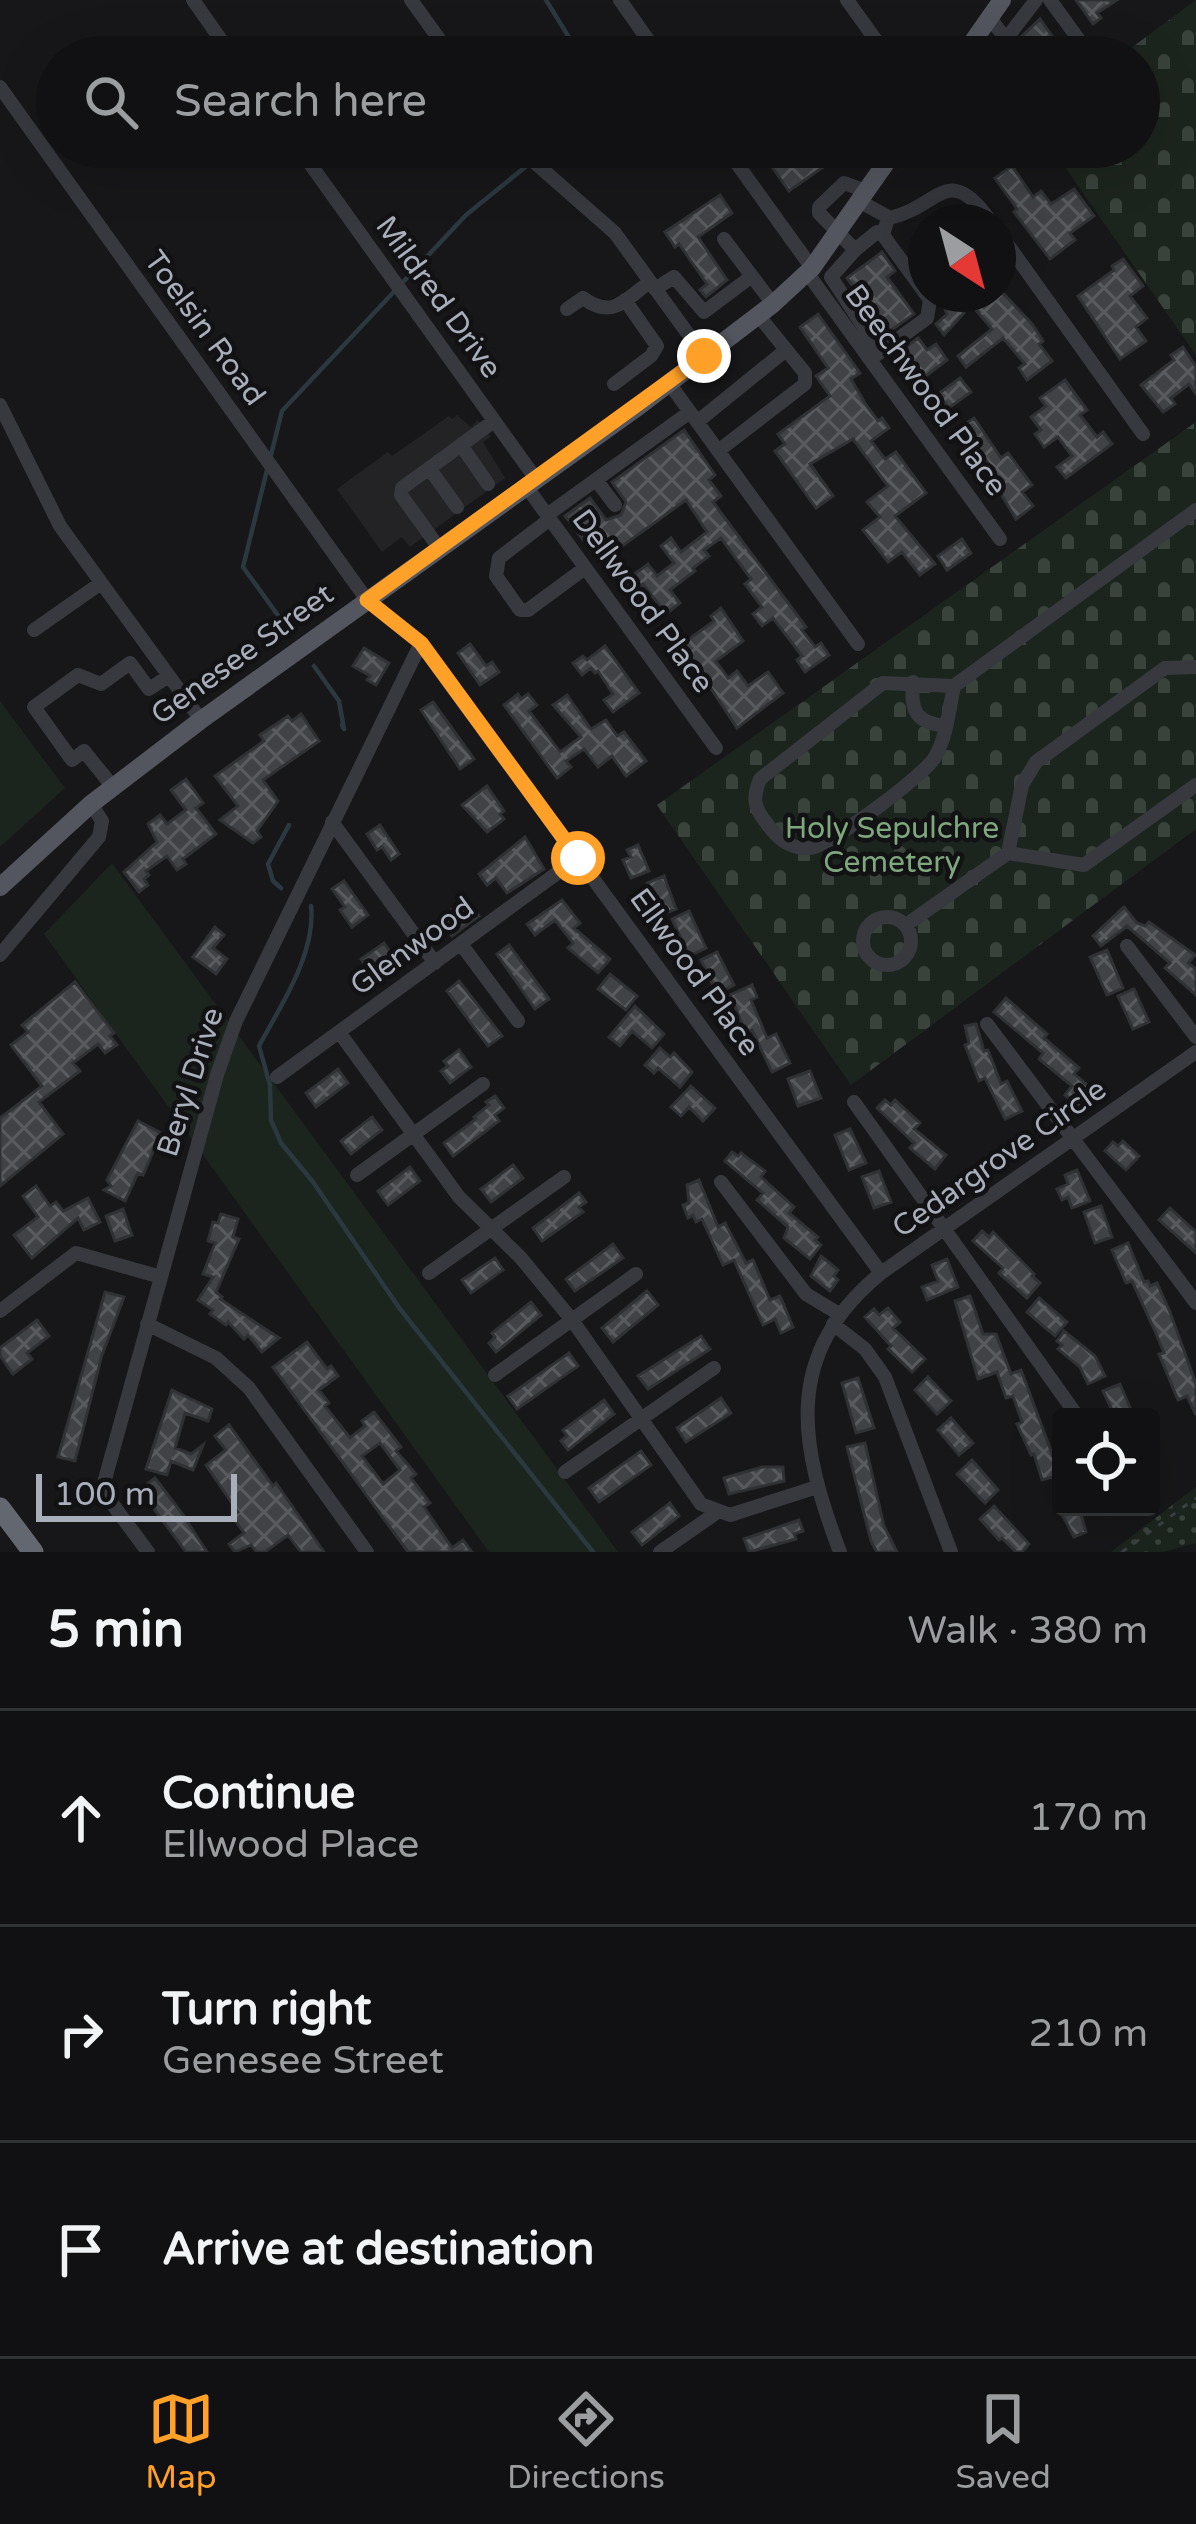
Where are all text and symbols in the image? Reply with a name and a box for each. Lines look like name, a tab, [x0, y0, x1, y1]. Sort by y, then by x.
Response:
search box	[36, 36, 1160, 168]
icon: search	[78, 69, 144, 135]
text: Search here	[174, 75, 427, 129]
north arrow	[908, 204, 1016, 312]
street label: Mildred Drive	[367, 209, 510, 386]
street label: Toelsin Road	[136, 244, 273, 413]
street label: Beechwood Place	[836, 277, 1015, 503]
route end	[677, 329, 731, 383]
street label: Dellwood Place	[564, 502, 722, 700]
street label: Genesee Street	[144, 576, 341, 733]
park label: Holy Sepulchre Cemetery	[785, 810, 999, 881]
route start	[551, 831, 605, 885]
street label: Ellwood Place	[621, 881, 768, 1063]
street label: Glenwood	[343, 889, 481, 1004]
street label: Beryl Drive	[149, 1003, 232, 1161]
street label: Cedargrove Circle	[885, 1071, 1113, 1246]
map controls	[1052, 1408, 1160, 1516]
button: locate	[1052, 1408, 1160, 1516]
scale bar	[36, 1468, 237, 1521]
text: 100 m	[54, 1475, 155, 1514]
text: 5 min	[48, 1599, 184, 1661]
text: Walk · 380 m	[907, 1607, 1148, 1654]
text: Continue	[162, 1767, 355, 1821]
icon: ahead	[48, 1785, 114, 1851]
text: 170 m	[1029, 1794, 1148, 1841]
text: Ellwood Place	[162, 1821, 419, 1868]
text: Turn right	[162, 1983, 371, 2037]
icon: right	[48, 2001, 114, 2067]
text: 210 m	[1029, 2010, 1148, 2057]
text: Genesee Street	[162, 2037, 444, 2084]
icon: arrive	[48, 2217, 114, 2283]
text: Arrive at destination	[162, 2223, 594, 2277]
tab: Map	[145, 2386, 217, 2497]
tab: Directions	[507, 2386, 665, 2497]
tab: Saved	[955, 2386, 1051, 2497]

